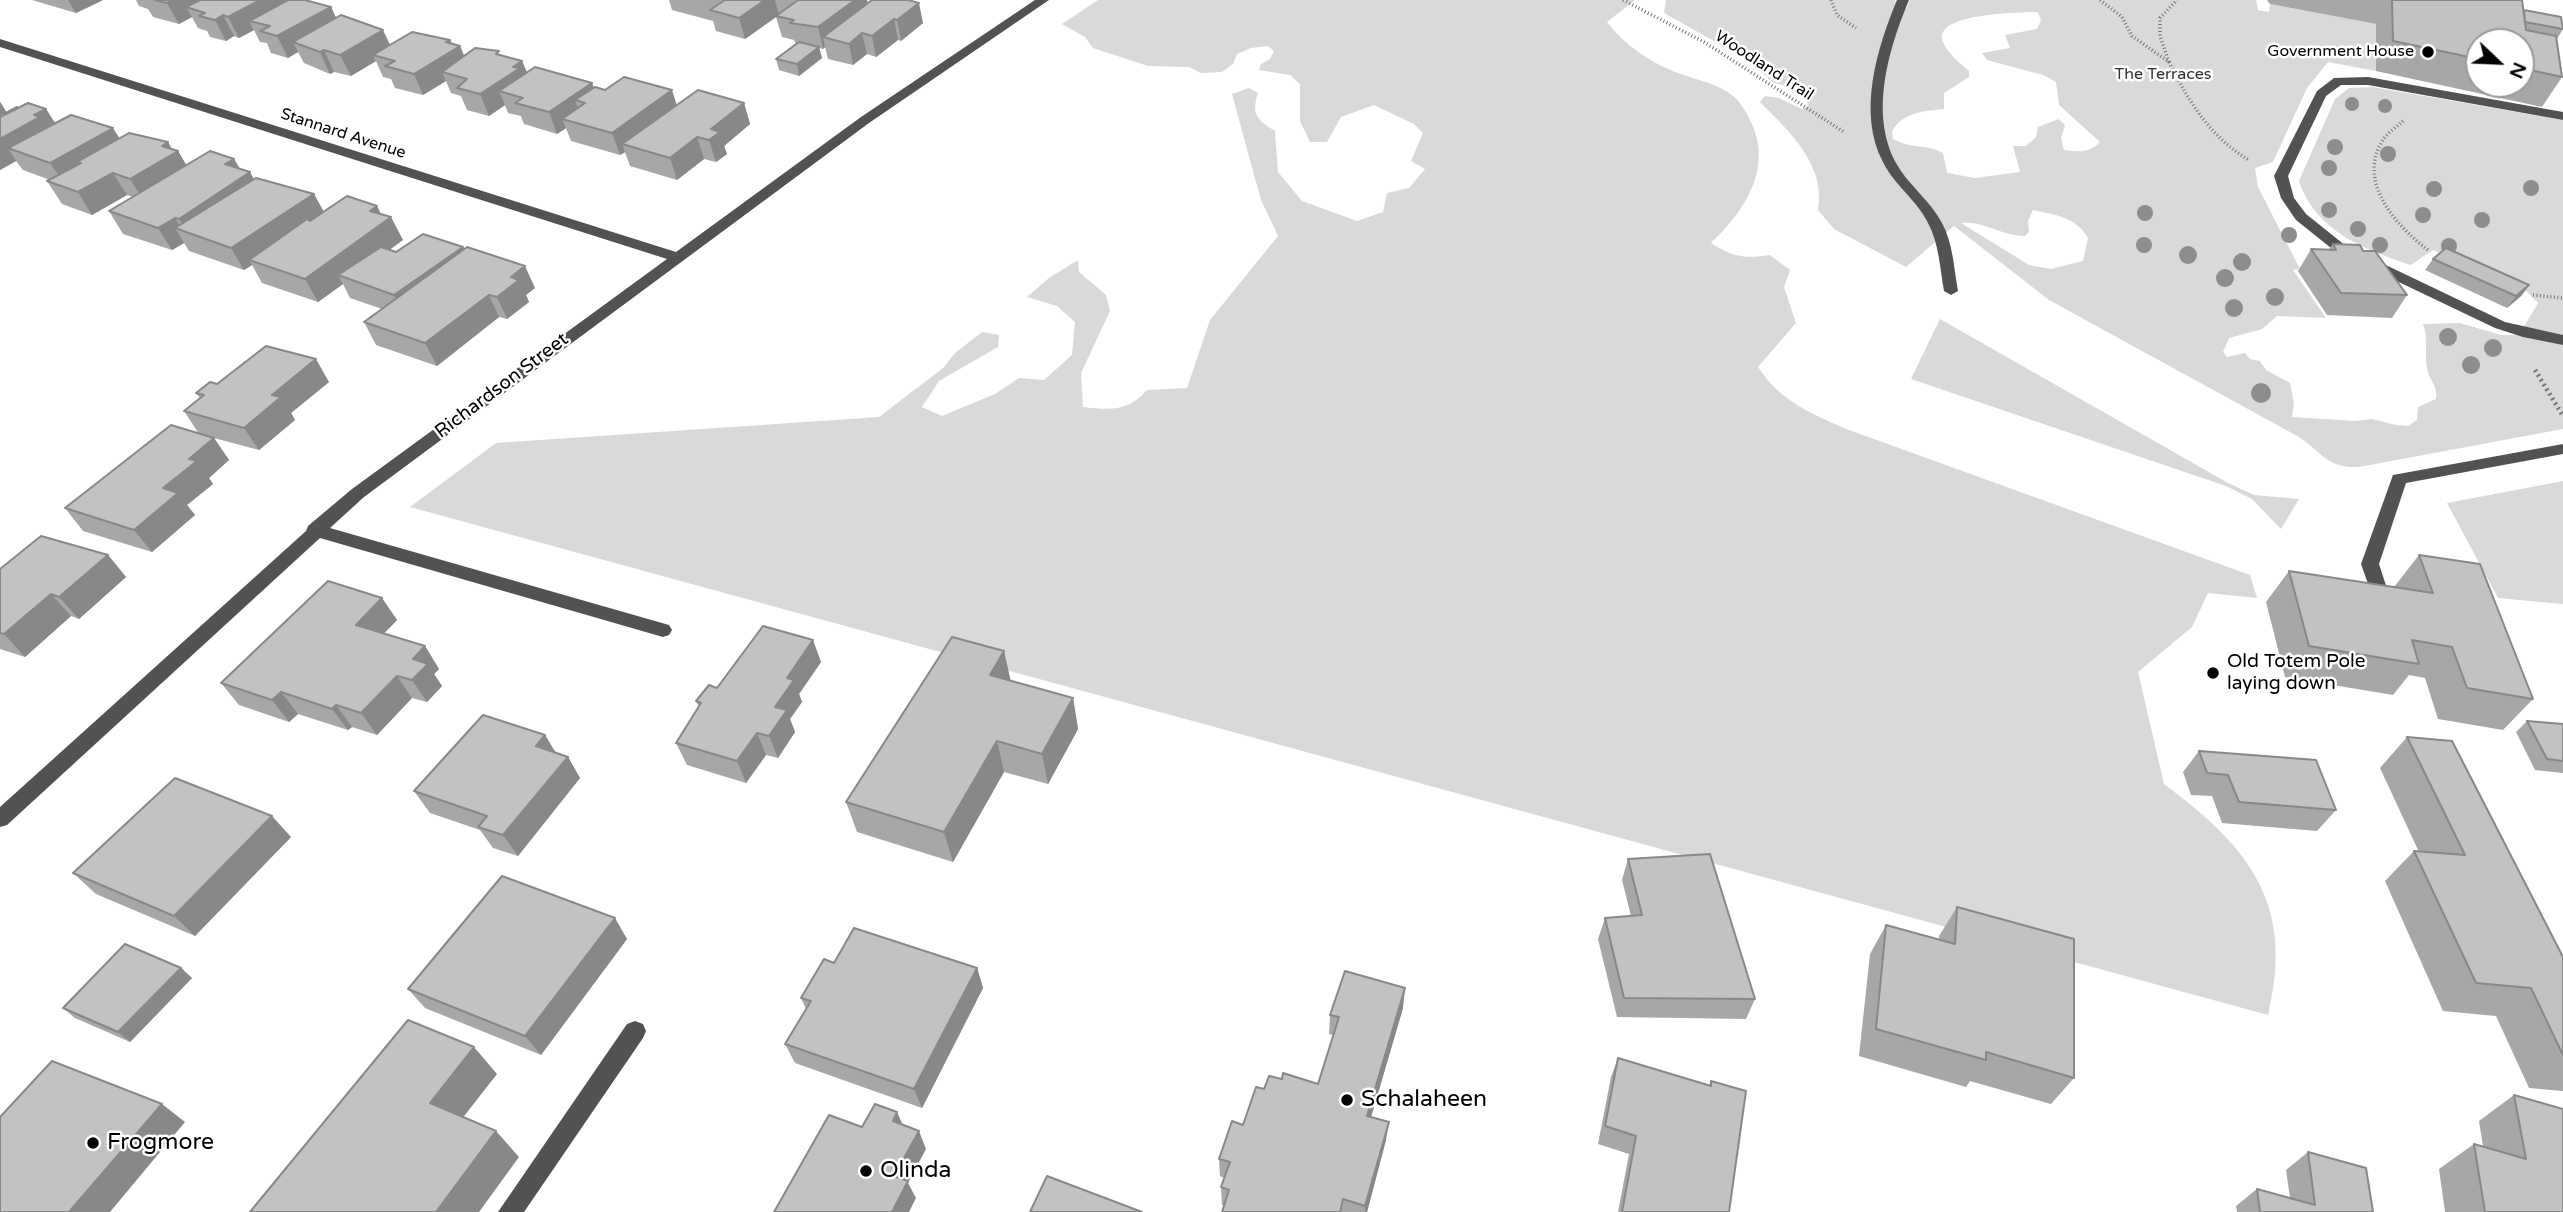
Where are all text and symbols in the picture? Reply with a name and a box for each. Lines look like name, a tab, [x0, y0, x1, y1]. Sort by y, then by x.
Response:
street label: Woodland Trail	[1711, 27, 1817, 105]
north arrow	[2465, 28, 2535, 98]
place label: Government House	[2267, 42, 2414, 62]
marker: Government House	[2420, 44, 2436, 60]
text: N	[2504, 59, 2531, 82]
park label: The Terraces	[2115, 65, 2211, 85]
street label: Stannard Avenue	[278, 105, 408, 163]
street label: Richardson Street	[431, 328, 573, 444]
place label: Old Totem Pole laying down	[2227, 651, 2366, 695]
marker: Old Totem Pole laying down	[2205, 665, 2221, 681]
place label: Schalaheen	[1361, 1086, 1487, 1114]
marker: Schalaheen	[1339, 1092, 1355, 1108]
place label: Frogmore	[107, 1129, 214, 1157]
marker: Frogmore	[85, 1135, 101, 1151]
place label: Olinda	[880, 1157, 951, 1185]
marker: Olinda	[858, 1163, 874, 1179]

